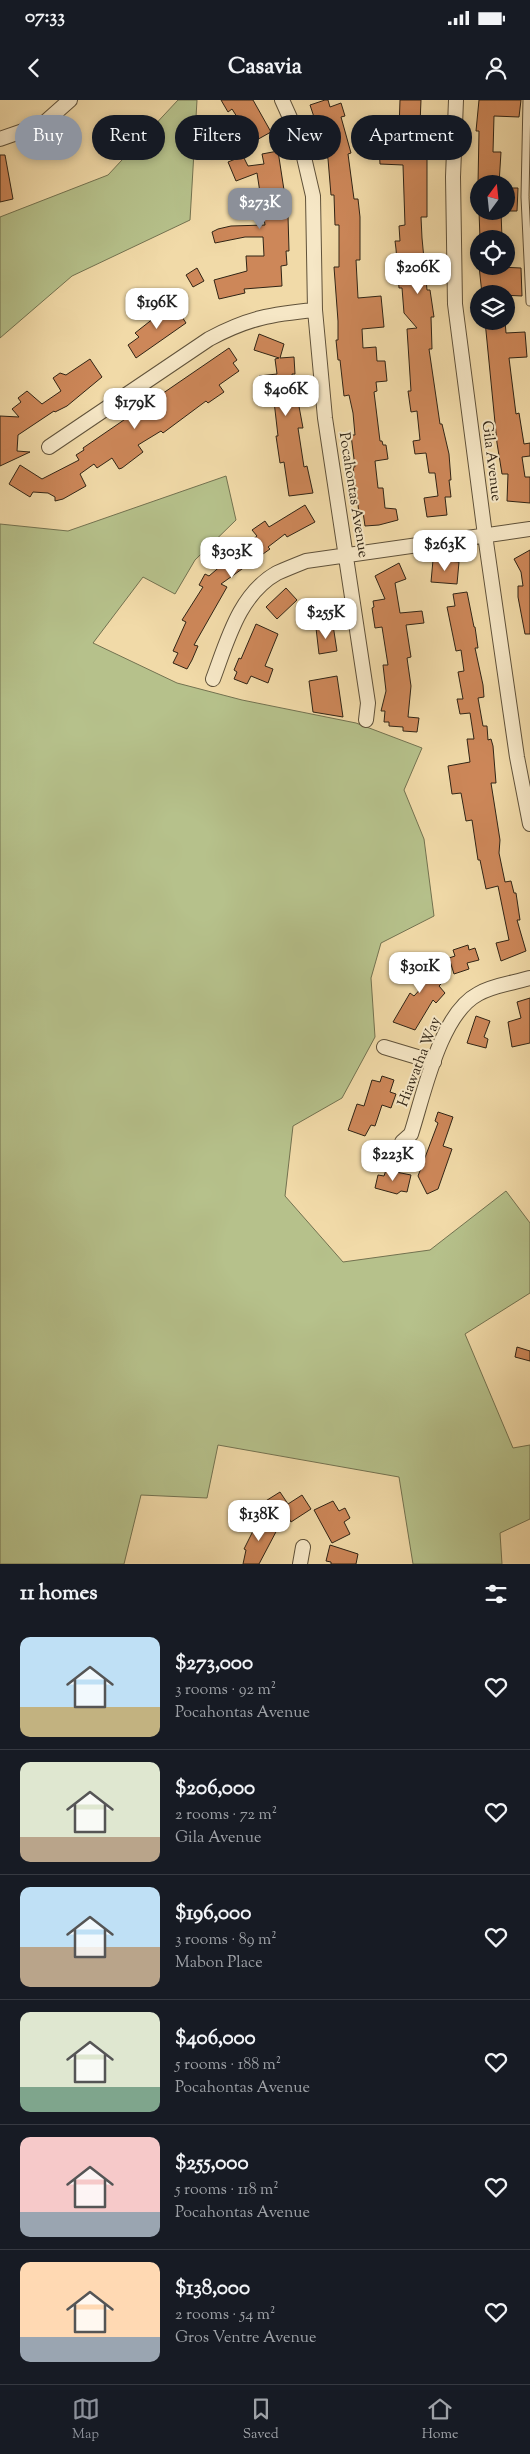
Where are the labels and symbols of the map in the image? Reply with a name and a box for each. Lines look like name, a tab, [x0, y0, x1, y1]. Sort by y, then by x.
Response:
north arrow	[470, 175, 515, 220]
pin: $273K	[225, 188, 295, 230]
pin: $206K	[383, 252, 453, 295]
pin: $196K	[122, 288, 192, 330]
pin: $406K	[251, 374, 321, 417]
pin: $179K	[100, 388, 170, 430]
street label: Gila Avenue	[476, 420, 506, 502]
street label: Pocahontas Avenue	[333, 431, 373, 559]
pin: $263K	[410, 530, 480, 572]
pin: $303K	[197, 536, 267, 579]
pin: $255K	[291, 598, 361, 640]
pin: $301K	[385, 952, 455, 994]
street label: Hiawatha Way	[393, 1013, 447, 1110]
pin: $223K	[358, 1140, 428, 1182]
pin: $138K	[224, 1500, 294, 1542]

